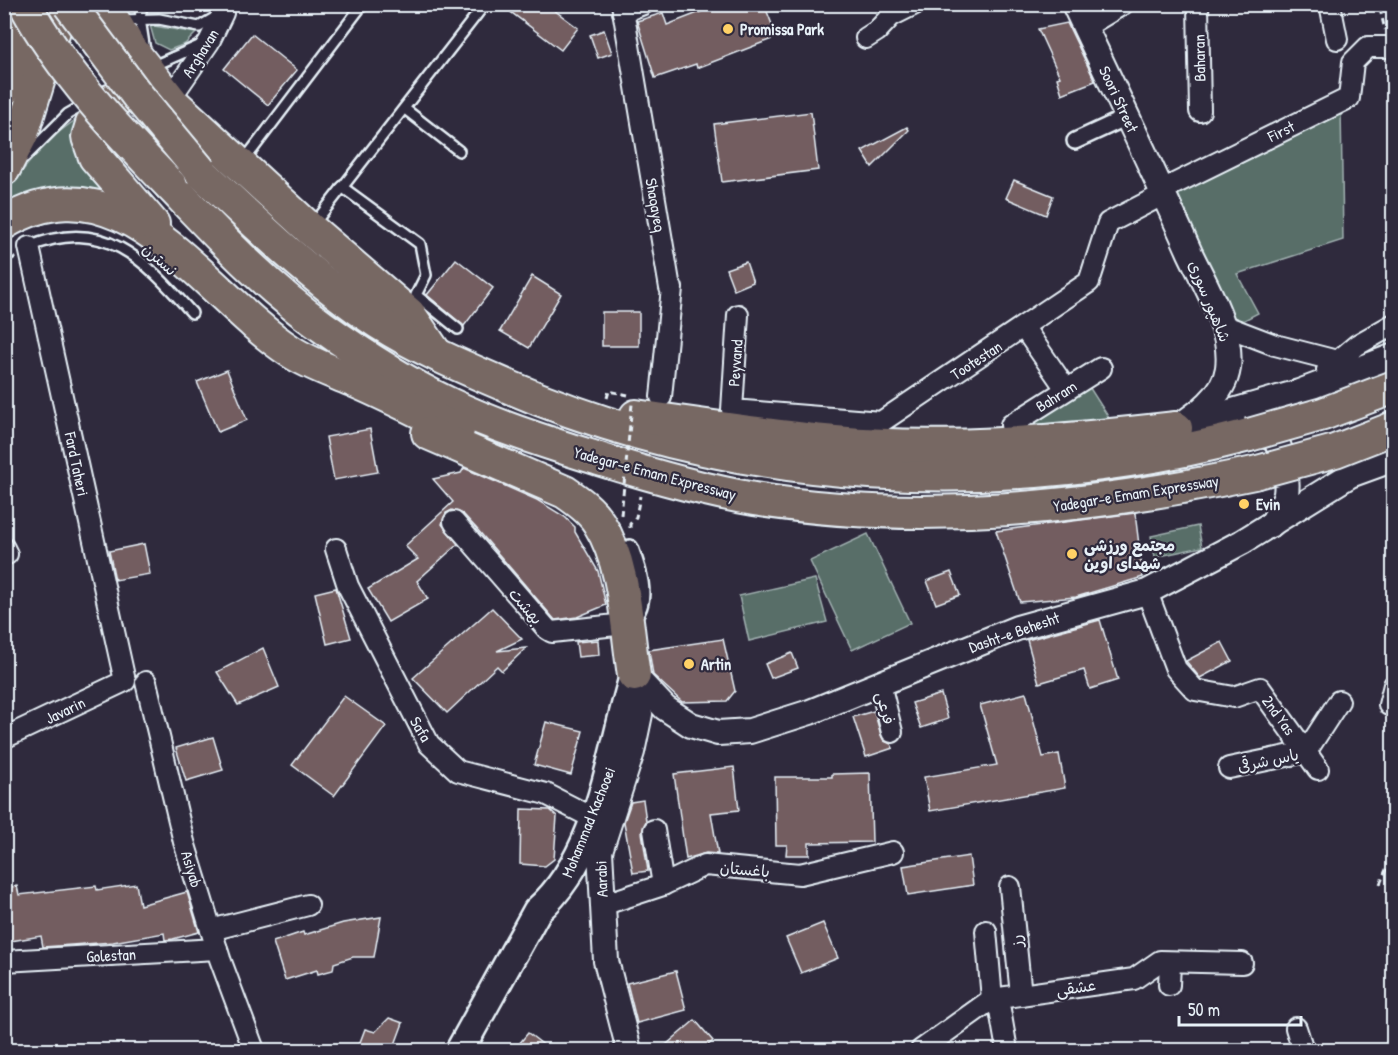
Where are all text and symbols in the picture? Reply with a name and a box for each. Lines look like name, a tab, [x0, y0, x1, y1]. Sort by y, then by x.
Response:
place label: Promissa Park	[740, 18, 824, 40]
marker: Promissa Park	[721, 22, 735, 36]
street label: Arghavan	[176, 24, 224, 82]
street label: Baharan	[1188, 34, 1210, 82]
street label: Soori Street	[1094, 62, 1144, 136]
street label: First	[1263, 115, 1299, 147]
street label: Shaqayeq	[640, 176, 672, 234]
street label: نسترن	[138, 238, 182, 280]
street label: شاهپور سوری	[1184, 257, 1236, 345]
street label: Tootestan	[946, 335, 1006, 385]
street label: Peyvand	[722, 339, 748, 387]
street label: Bahram	[1031, 375, 1081, 417]
street label: Fard Taheri	[59, 429, 95, 498]
street label: Yadegar-e Emam Expressway	[571, 441, 739, 505]
street label: Yadegar-e Emam Expressway	[1052, 469, 1221, 517]
place label: Evin	[1256, 493, 1280, 515]
marker: Evin	[1237, 497, 1251, 511]
place label: مجتمع ورزشی شهدای اوین	[1084, 534, 1175, 574]
marker: مجتمع ورزشی شهدای اوین	[1065, 547, 1079, 561]
street label: بهشت	[504, 583, 548, 629]
street label: Dasht-e Behesht	[966, 606, 1063, 658]
place label: Artin	[701, 653, 731, 675]
marker: Artin	[682, 657, 696, 671]
street label: فرعی	[871, 689, 901, 727]
street label: Javarin	[41, 691, 89, 729]
street label: 2nd Yas	[1257, 691, 1301, 739]
street label: Safa	[405, 712, 437, 746]
street label: یاس شرقی	[1235, 743, 1301, 777]
street label: Mohammad Kachooei	[556, 763, 620, 881]
street label: Asiyab	[176, 848, 208, 890]
street label: باغستان	[719, 856, 771, 882]
street label: Aarabi	[589, 860, 613, 898]
street label: رز	[1004, 934, 1028, 950]
street label: Golestan	[85, 943, 137, 967]
street label: عشقی	[1055, 973, 1097, 1001]
scale bar	[1179, 989, 1300, 1027]
text: 50 m	[1188, 997, 1220, 1022]

